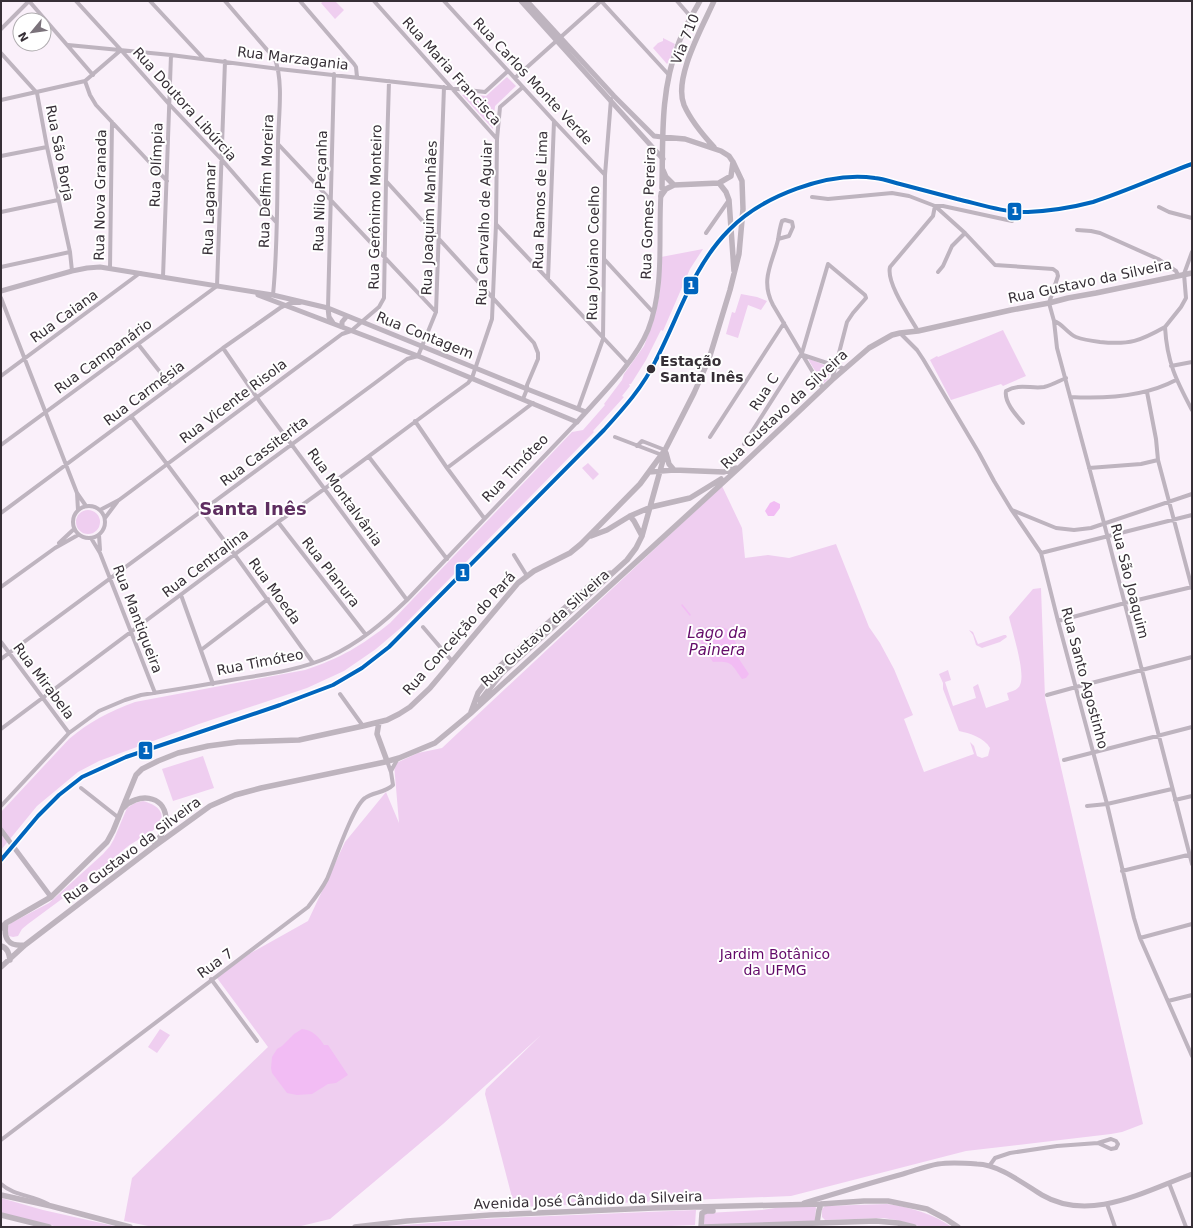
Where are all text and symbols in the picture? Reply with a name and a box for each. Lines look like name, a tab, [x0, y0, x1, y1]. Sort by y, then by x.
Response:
street label: Via 710	[668, 11, 702, 67]
north arrow	[12, 12, 52, 52]
street label: Rua Maria Francisca	[399, 14, 505, 128]
street label: Rua Carlos Monte Verde	[470, 14, 596, 148]
text: N	[16, 29, 32, 44]
street label: Rua Marzagania	[236, 43, 350, 73]
street label: Rua Doutora Libúrcia	[130, 44, 240, 164]
street label: Rua São Borja	[43, 103, 77, 203]
street label: Rua Delfim Moreira	[256, 114, 276, 248]
street label: Rua Olímpia	[147, 122, 165, 208]
street label: Rua Gerônimo Monteiro	[366, 124, 384, 290]
street label: Rua Nova Granada	[91, 129, 109, 261]
street label: Rua Nilo Peçanha	[310, 130, 330, 252]
street label: Rua Ramos de Lima	[530, 130, 550, 270]
street label: Rua Joaquim Manhães	[418, 140, 440, 296]
street label: Rua Carvalho de Aguiar	[473, 140, 495, 306]
street label: Rua Gomes Pereira	[638, 146, 658, 280]
street label: Rua Lagamar	[199, 162, 219, 256]
street label: Rua Joviano Coelho	[584, 186, 602, 320]
line badge: 1	[1007, 202, 1022, 221]
text: 1	[1011, 205, 1019, 218]
street label: Rua Gustavo da Silveira	[1007, 256, 1173, 306]
line badge: 1	[683, 276, 699, 295]
text: 1	[687, 279, 695, 292]
street label: Rua Caiana	[27, 286, 101, 346]
street label: Rua Contagem	[374, 308, 476, 362]
street label: Rua Campanário	[51, 315, 155, 397]
street label: Rua Gustavo da Silveira	[717, 346, 851, 472]
place label: Estação Santa Inês	[660, 353, 744, 385]
street label: Rua Vicente Risola	[176, 356, 290, 446]
street label: Rua Carmésia	[100, 357, 188, 429]
marker: Estação Santa Inês	[645, 363, 657, 375]
street label: Rua C	[746, 370, 782, 413]
street label: Rua Cassiterita	[217, 413, 311, 489]
street label: Rua Timóteo	[479, 431, 551, 505]
street label: Rua Montalvânia	[304, 445, 386, 549]
district label: Santa Inês	[199, 498, 307, 519]
street label: Rua São Joaquim	[1108, 522, 1152, 640]
street label: Rua Centralina	[159, 526, 251, 600]
street label: Rua Planura	[299, 534, 363, 610]
street label: Rua Moeda	[246, 555, 304, 627]
street label: Rua Mantiqueira	[110, 563, 166, 675]
line badge: 1	[455, 563, 470, 582]
street label: Rua Gustavo da Silveira	[478, 566, 612, 690]
text: 1	[459, 567, 467, 580]
street label: Rua Conceição do Pará	[399, 568, 519, 698]
street label: Rua Santo Agostinho	[1058, 605, 1112, 751]
water label: Lago da Painera	[687, 624, 747, 659]
street label: Rua Mirabela	[10, 640, 78, 722]
street label: Rua Timóteo	[215, 646, 305, 678]
line badge: 1	[138, 741, 153, 760]
text: 1	[142, 744, 150, 757]
street label: Rua Gustavo da Silveira	[60, 793, 204, 907]
street label: Rua 7	[194, 945, 236, 981]
park label: Jardim Botânico da UFMG	[719, 946, 830, 978]
street label: Avenida José Cândido da Silveira	[473, 1188, 703, 1212]

